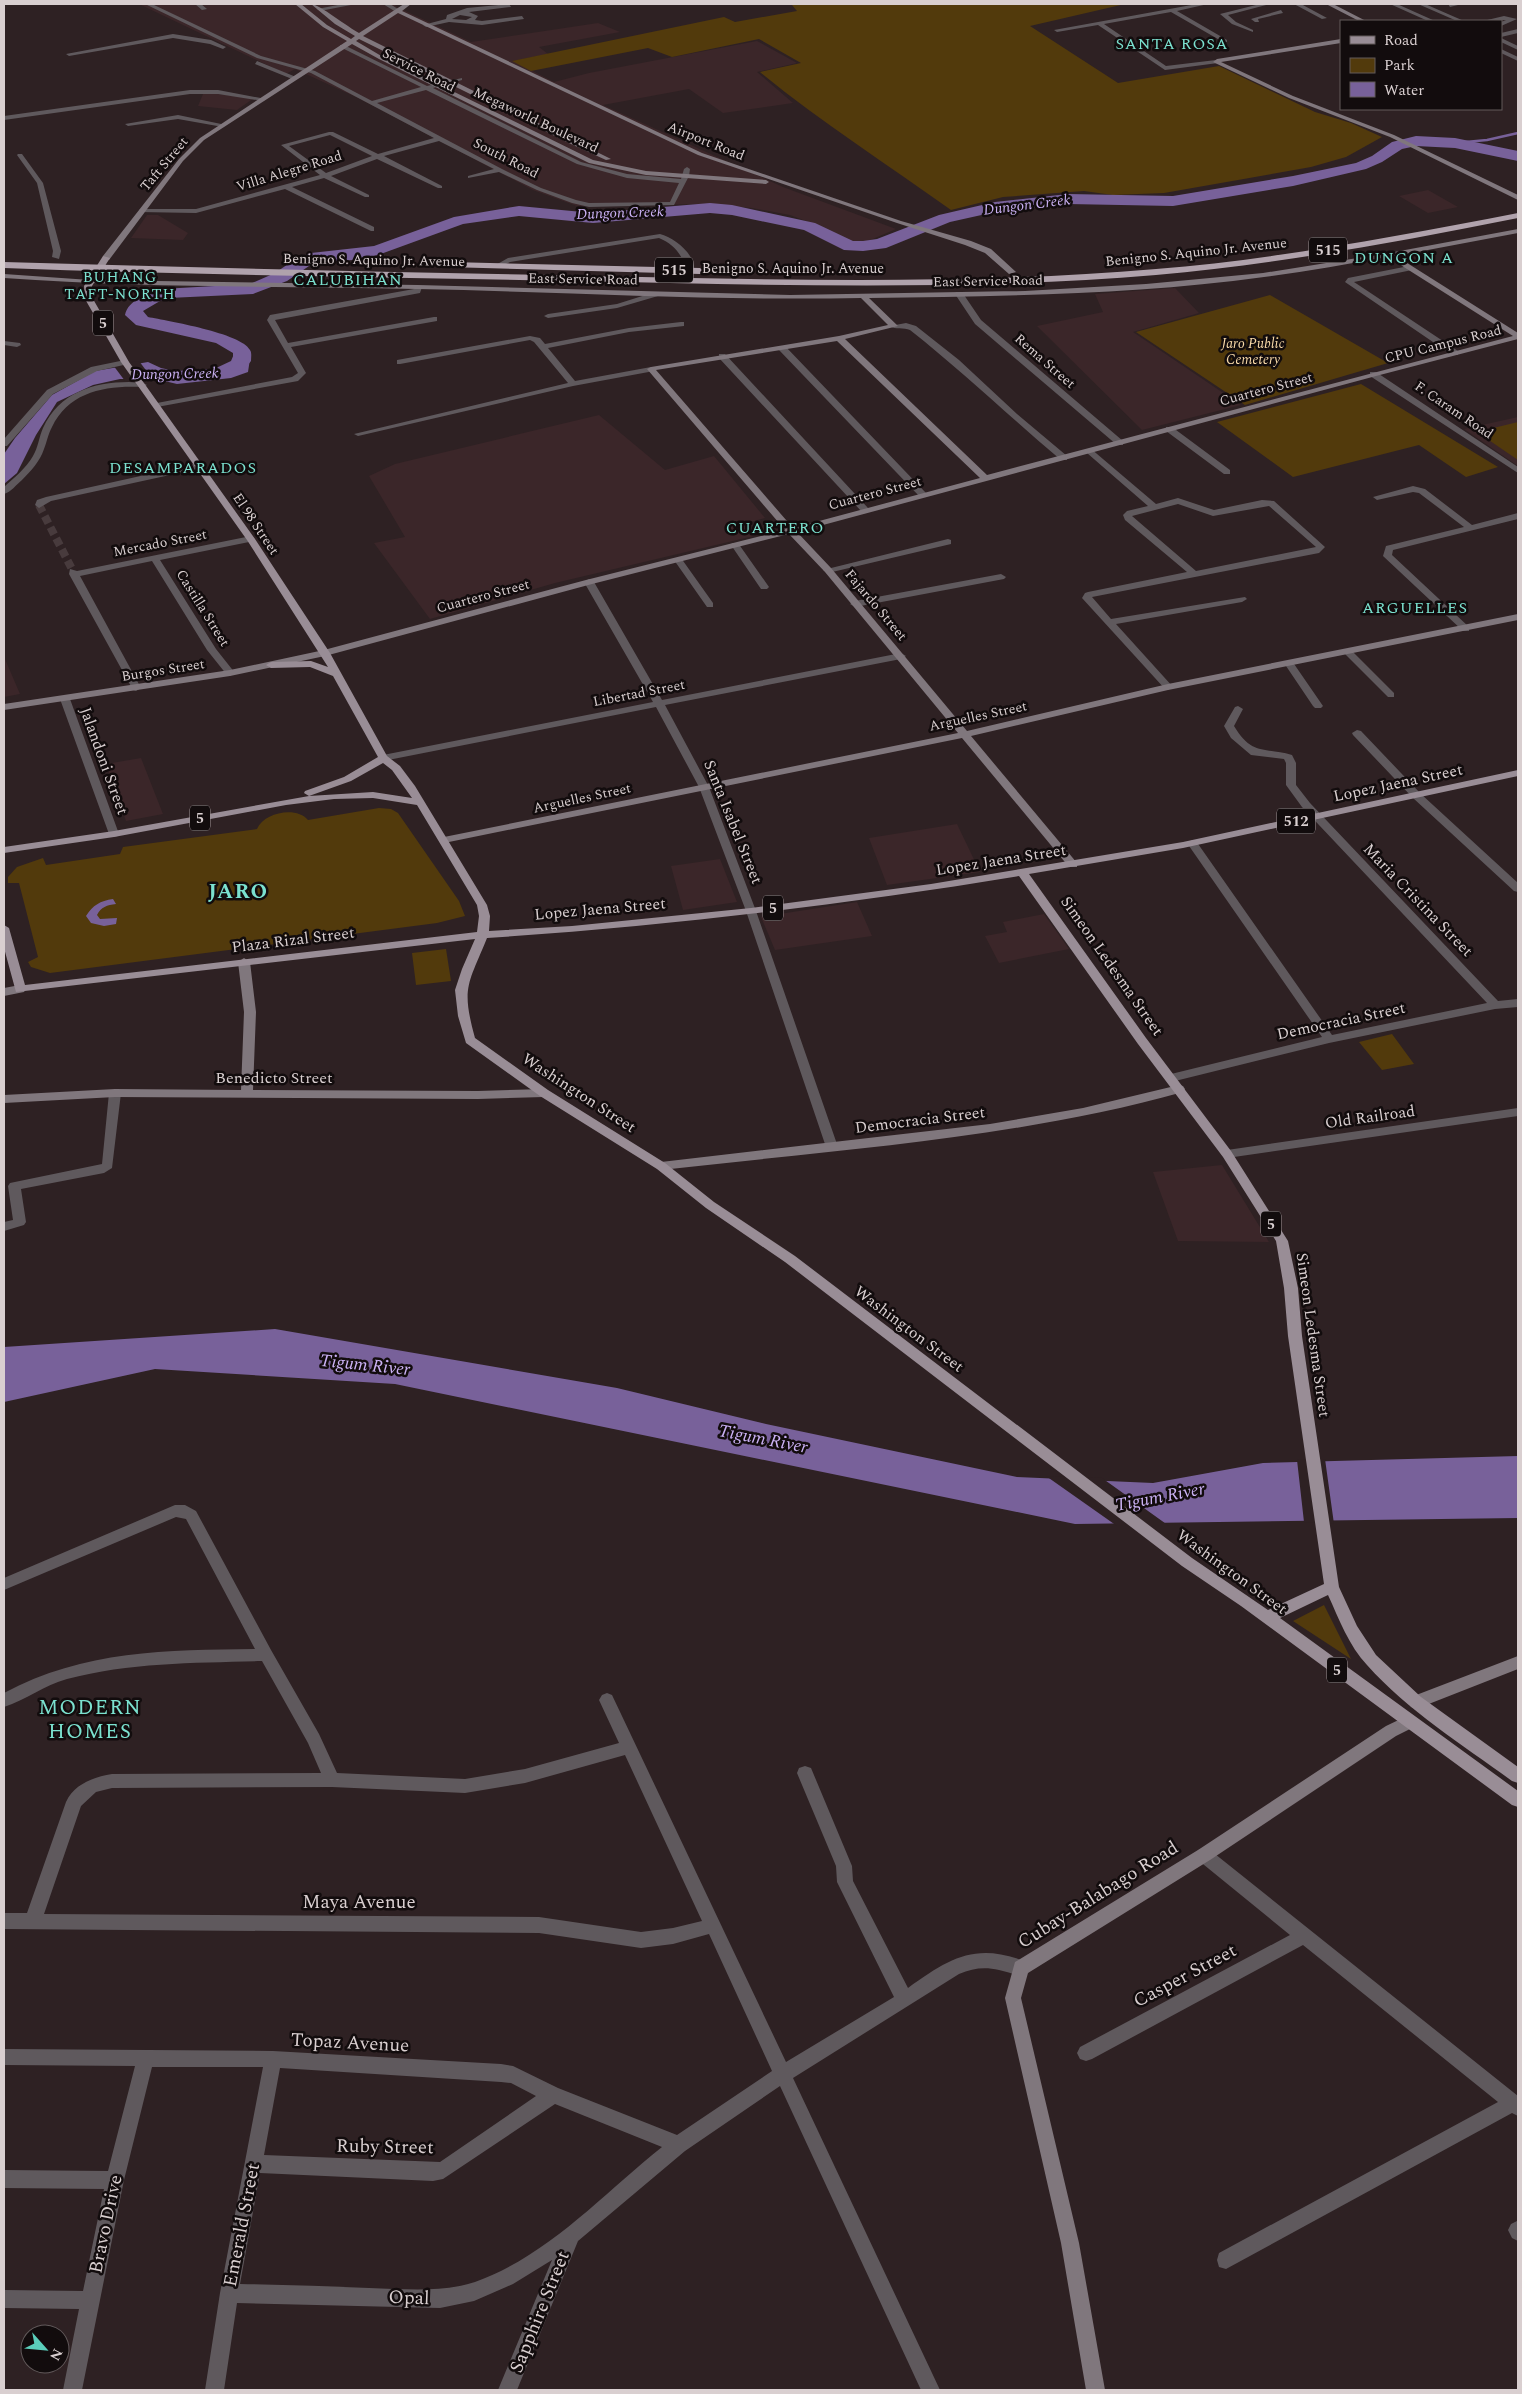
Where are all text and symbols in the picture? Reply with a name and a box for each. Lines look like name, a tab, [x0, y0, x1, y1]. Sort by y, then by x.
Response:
legend	[1340, 20, 1502, 110]
text: Road	[1384, 29, 1418, 52]
district label: SANTA ROSA	[1115, 32, 1229, 56]
street label: Service Road	[379, 43, 459, 98]
text: Park	[1384, 54, 1415, 77]
text: Water	[1384, 79, 1424, 102]
street label: Megaworld Boulevard	[470, 82, 602, 158]
street label: Airport Road	[664, 116, 748, 166]
street label: Taft Street	[135, 132, 193, 196]
street label: South Road	[469, 132, 543, 184]
street label: Villa Alegre Road	[234, 145, 345, 197]
water label: Dungon Creek	[982, 188, 1072, 222]
water label: Dungon Creek	[576, 200, 664, 226]
street label: Benigno S. Aquino Jr. Avenue	[1104, 232, 1288, 272]
road number: 515	[1309, 238, 1347, 262]
district label: DUNGON A	[1354, 246, 1454, 270]
street label: Benigno S. Aquino Jr. Avenue	[283, 248, 466, 272]
road number: 515	[655, 258, 693, 282]
street label: Benigno S. Aquino Jr. Avenue	[702, 258, 884, 279]
district label: BUHANG TAFT-NORTH	[64, 266, 176, 306]
district label: CALUBIHAN	[293, 268, 403, 292]
street label: East Service Road	[528, 268, 638, 290]
street label: East Service Road	[933, 270, 1043, 292]
road number: 5	[93, 310, 113, 336]
street label: CPU Campus Road	[1382, 319, 1504, 369]
street label: Rema Street	[1010, 328, 1080, 394]
park label: Jaro Public Cemetery	[1220, 333, 1285, 370]
water label: Dungon Creek	[131, 362, 219, 386]
street label: Cuartero Street	[1217, 366, 1315, 412]
street label: F. Caram Road	[1410, 376, 1498, 444]
district label: DESAMPARADOS	[109, 456, 257, 480]
street label: Cuartero Street	[826, 470, 924, 516]
street label: El 98 Street	[227, 489, 285, 559]
district label: CUARTERO	[726, 516, 824, 540]
street label: Mercado Street	[111, 524, 209, 562]
street label: Castilla Street	[171, 565, 235, 651]
street label: Fajardo Street	[840, 565, 912, 645]
street label: Cuartero Street	[434, 573, 532, 619]
district label: ARGUELLES	[1362, 596, 1468, 620]
street label: Burgos Street	[120, 653, 206, 687]
street label: Libertad Street	[591, 674, 687, 712]
street label: Arguelles Street	[927, 695, 1029, 737]
street label: Jalandoni Street	[73, 704, 135, 819]
street label: Santa Isabel Street	[697, 756, 769, 888]
street label: Lopez Jaena Street	[1331, 757, 1465, 808]
street label: Arguelles Street	[531, 777, 633, 819]
road number: 5	[190, 806, 210, 830]
road number: 512	[1277, 808, 1315, 834]
street label: Lopez Jaena Street	[934, 838, 1068, 882]
street label: Maria Cristina Street	[1357, 838, 1479, 962]
district label: JARO	[208, 876, 268, 908]
street label: Lopez Jaena Street	[533, 891, 667, 927]
street label: Simeon Ledesma Street	[1055, 891, 1170, 1041]
road number: 5	[763, 896, 783, 920]
street label: Plaza Rizal Street	[230, 921, 356, 959]
street label: Democracia Street	[1274, 996, 1408, 1046]
street label: Washington Street	[517, 1047, 641, 1139]
street label: Benedicto Street	[215, 1066, 333, 1090]
street label: Old Railroad	[1323, 1099, 1417, 1135]
street label: Democracia Street	[853, 1100, 987, 1140]
road number: 5	[1261, 1212, 1281, 1236]
street label: Simeon Ledesma Street	[1290, 1251, 1336, 1419]
street label: Washington Street	[849, 1280, 969, 1378]
water label: Tigum River	[319, 1347, 412, 1383]
water label: Tigum River	[716, 1417, 811, 1461]
water label: Tigum River	[1113, 1475, 1208, 1519]
street label: Washington Street	[1172, 1524, 1293, 1621]
road number: 5	[1327, 1658, 1347, 1682]
district label: MODERN HOMES	[38, 1692, 142, 1748]
street label: Cubay-Balabago Road	[1012, 1834, 1184, 1956]
street label: Maya Avenue	[302, 1888, 416, 1917]
street label: Casper Street	[1128, 1936, 1242, 2015]
street label: Topaz Avenue	[290, 2025, 410, 2061]
street label: Ruby Street	[336, 2132, 434, 2162]
street label: Emerald Street	[216, 2160, 268, 2289]
street label: Bravo Drive	[81, 2172, 131, 2276]
street label: Sapphire Street	[502, 2246, 578, 2377]
street label: Opal	[388, 2283, 430, 2313]
north arrow	[20, 2324, 70, 2374]
text: N	[44, 2345, 68, 2365]

